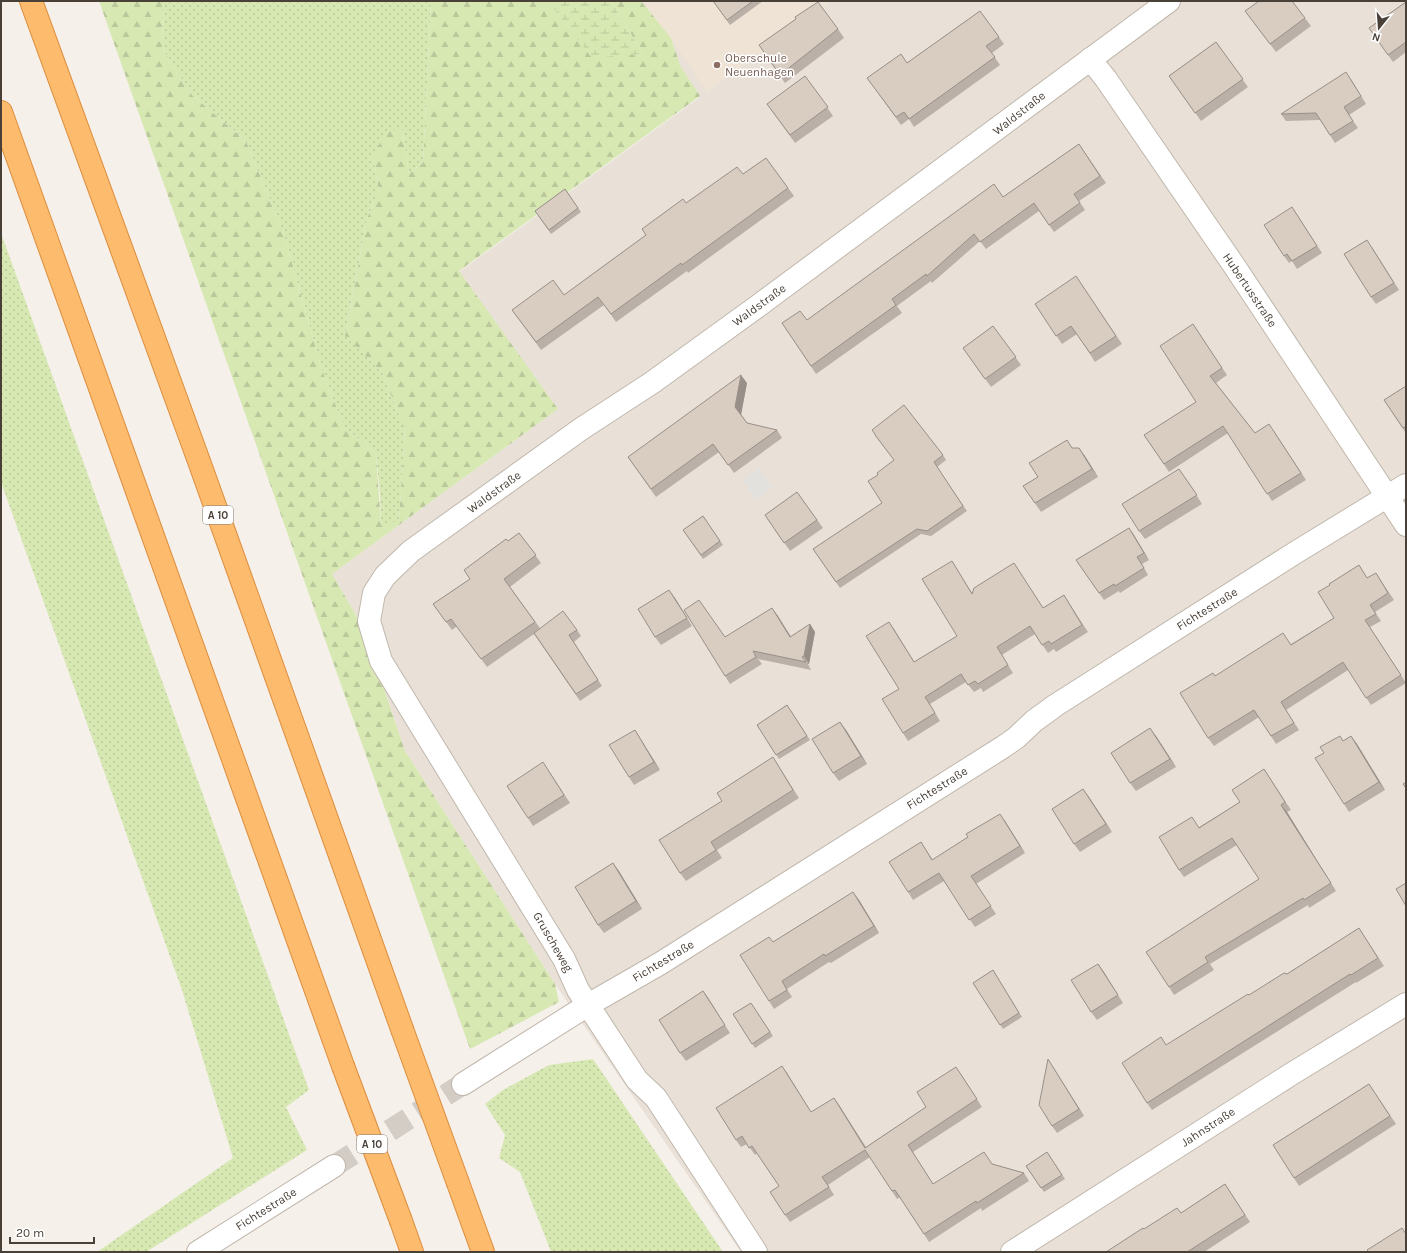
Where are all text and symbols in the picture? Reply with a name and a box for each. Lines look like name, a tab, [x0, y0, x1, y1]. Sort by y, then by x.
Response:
north arrow	[1359, 8, 1399, 48]
text: N	[1371, 30, 1382, 44]
place label: Oberschule Neuenhagen	[725, 51, 794, 79]
marker: Oberschule Neuenhagen	[712, 60, 722, 70]
street label: Waldstraße	[990, 88, 1048, 138]
street label: Hubertusstraße	[1220, 250, 1280, 330]
street label: Waldstraße	[730, 281, 788, 329]
street label: Waldstraße	[465, 468, 523, 516]
road number: A 10	[203, 506, 233, 524]
street label: Fichtestraße	[1174, 585, 1240, 633]
street label: Fichtestraße	[904, 764, 970, 812]
street label: Gruscheweg	[530, 910, 576, 975]
street label: Fichtestraße	[630, 937, 696, 985]
street label: Jahnstraße	[1179, 1104, 1237, 1150]
road number: A 10	[357, 1135, 387, 1153]
street label: Fichtestraße	[233, 1185, 299, 1233]
scale bar	[10, 1219, 94, 1245]
text: 20 m	[16, 1226, 44, 1240]

